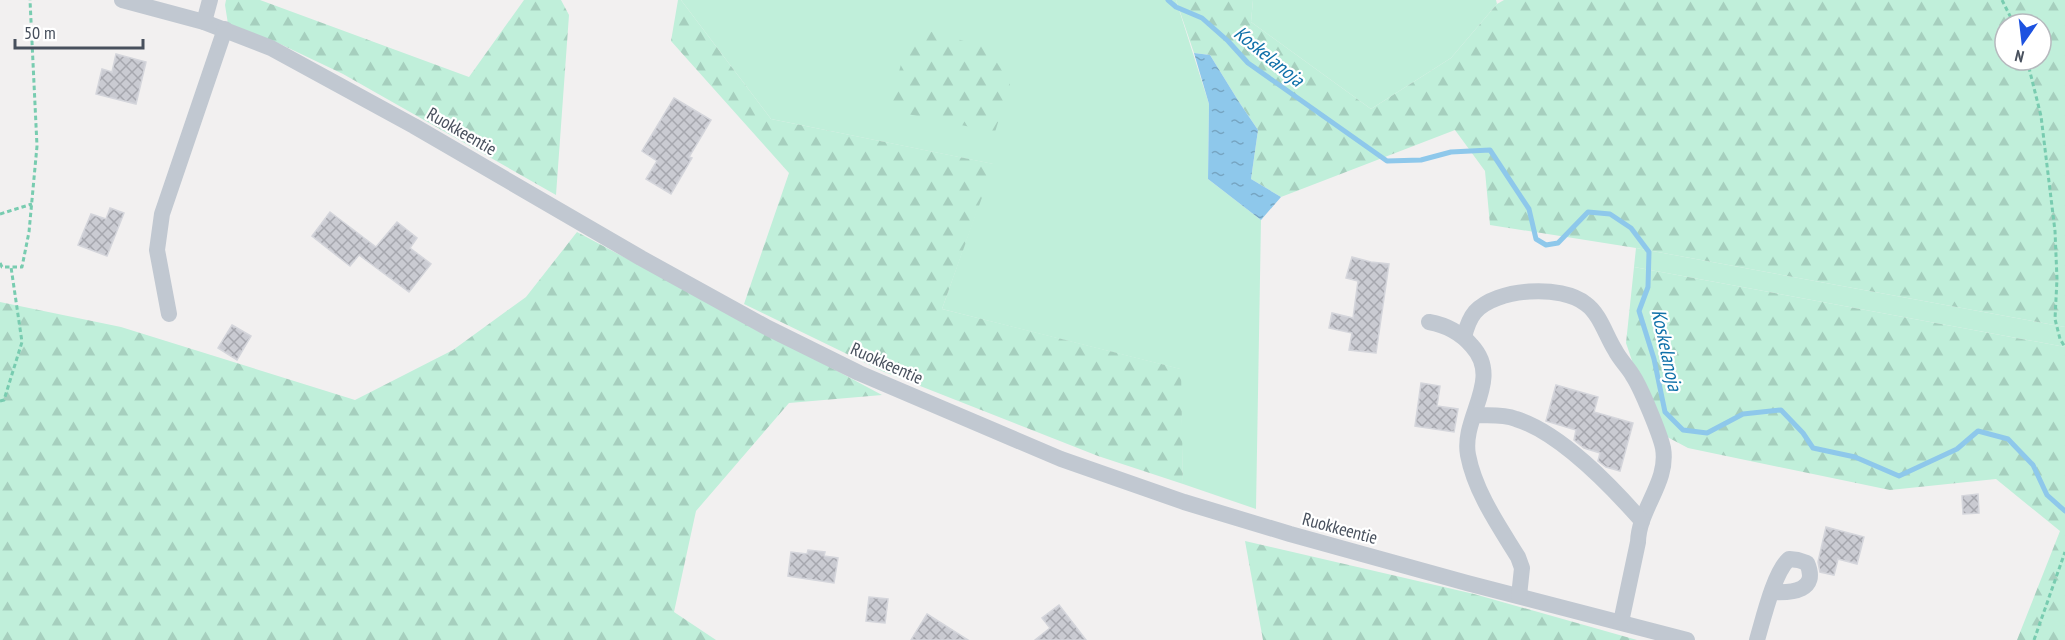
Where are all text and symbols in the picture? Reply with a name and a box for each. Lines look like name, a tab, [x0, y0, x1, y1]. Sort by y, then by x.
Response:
scale bar	[15, 12, 142, 50]
north arrow	[1993, 12, 2053, 72]
water label: Koskelanoja	[1229, 20, 1310, 93]
text: 50 m	[24, 21, 56, 44]
text: N	[2013, 46, 2026, 67]
street label: Ruokkeentie	[423, 102, 501, 160]
water label: Koskelanoja	[1646, 307, 1689, 394]
street label: Ruokkeentie	[847, 337, 927, 389]
street label: Ruokkeentie	[1300, 507, 1380, 549]

